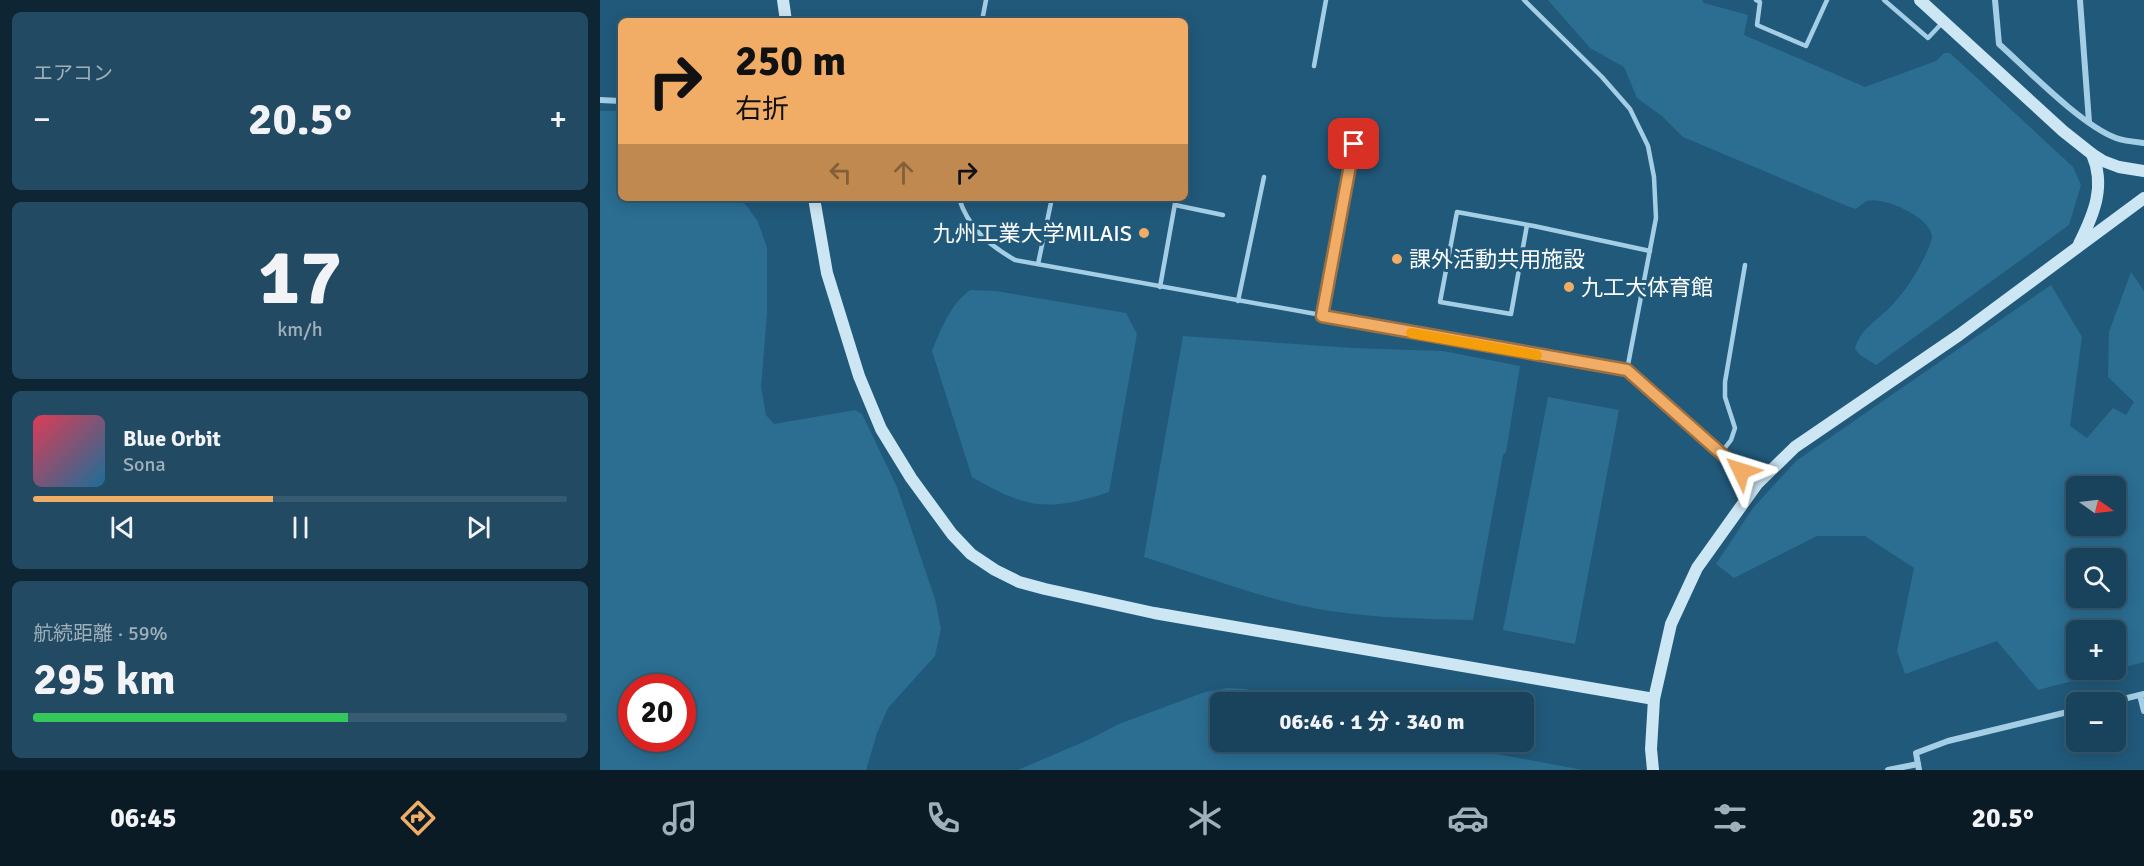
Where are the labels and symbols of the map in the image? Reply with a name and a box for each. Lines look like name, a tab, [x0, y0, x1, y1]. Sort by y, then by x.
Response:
pin	[1328, 118, 1379, 169]
place label: 九州工業大学MILAIS	[932, 220, 1132, 247]
marker: 九州工業大学MILAIS	[1137, 226, 1151, 240]
place label: 課外活動共用施設	[1409, 246, 1585, 273]
marker: 課外活動共用施設	[1390, 252, 1404, 266]
place label: 九工大体育館	[1581, 274, 1713, 301]
marker: 九工大体育館	[1562, 280, 1576, 294]
position arrow	[1709, 439, 1773, 503]
north arrow	[2066, 476, 2126, 536]
speed limit sign: 20	[618, 674, 696, 752]

